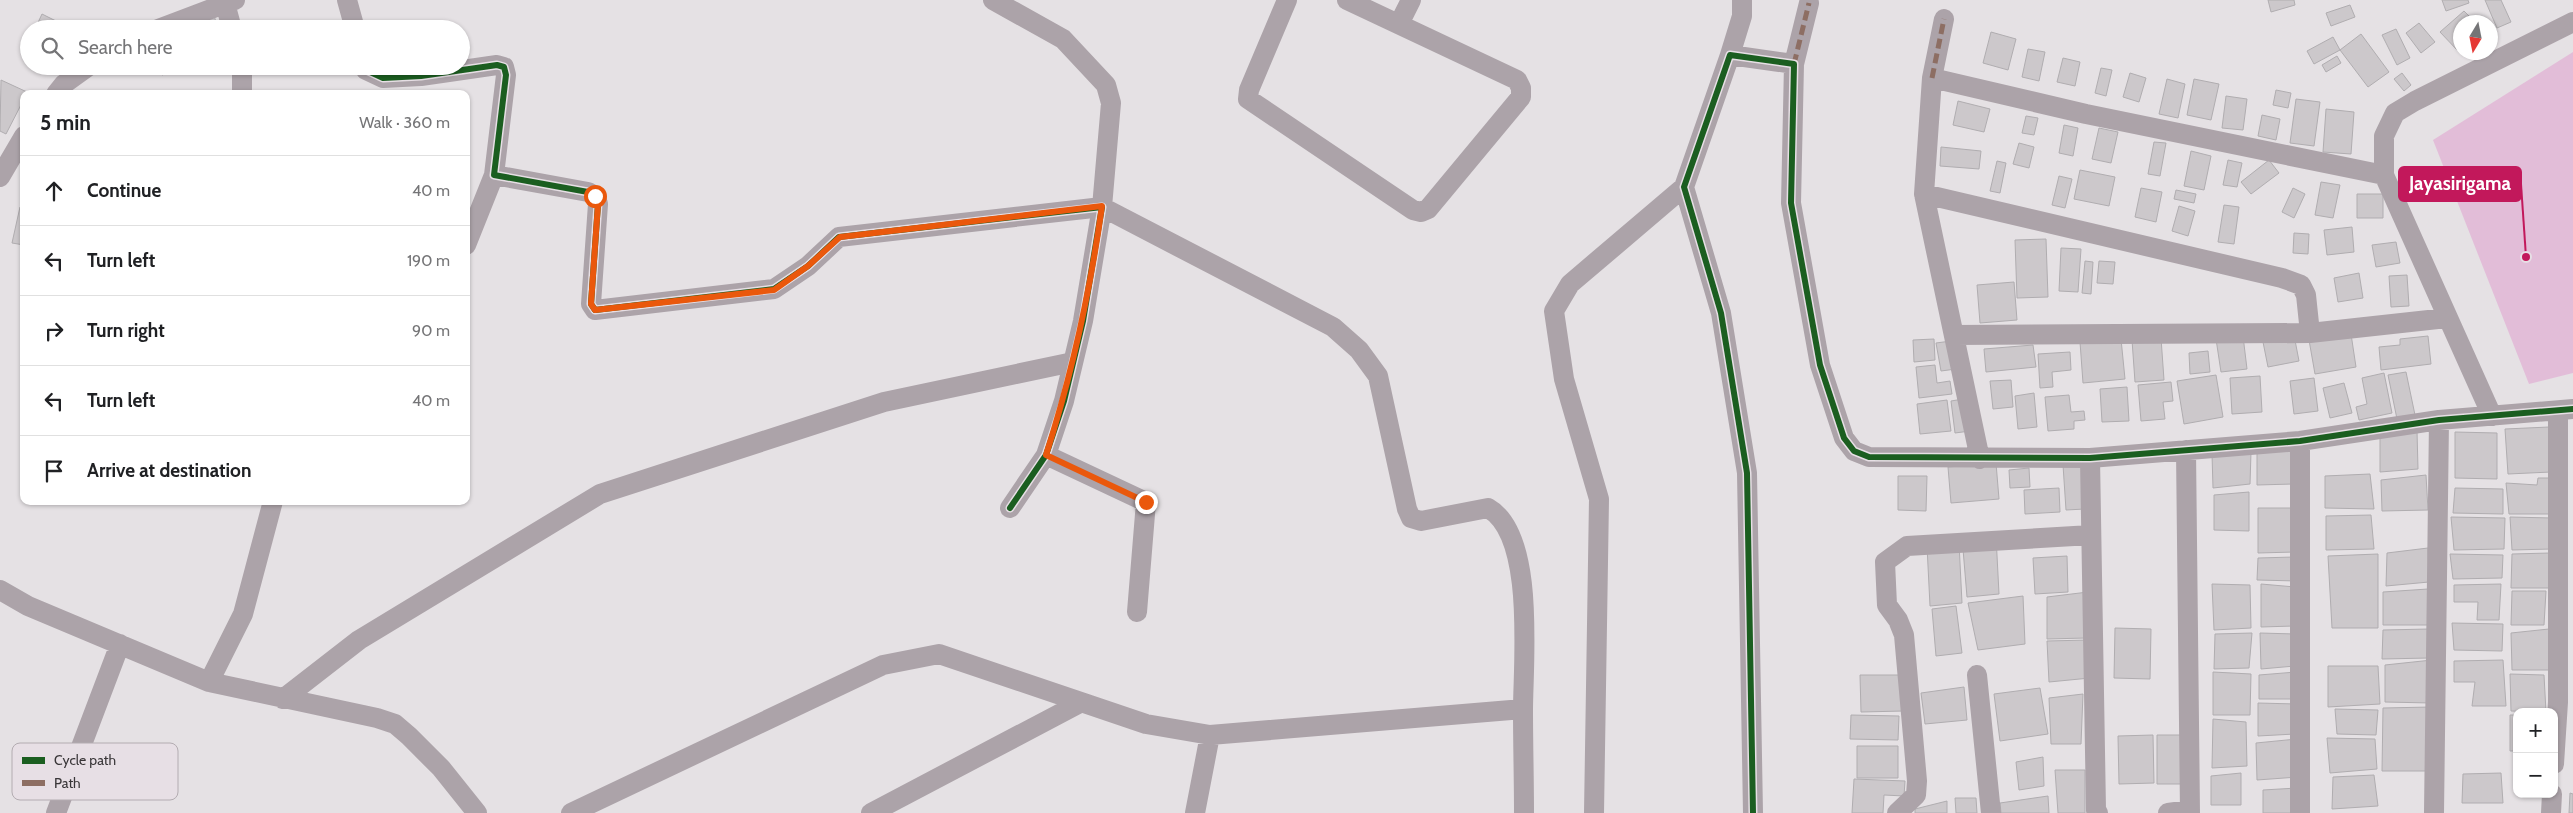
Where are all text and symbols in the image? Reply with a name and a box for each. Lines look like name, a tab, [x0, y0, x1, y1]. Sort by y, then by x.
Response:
north arrow	[2453, 15, 2498, 60]
search box	[20, 20, 470, 75]
icon: search	[38, 34, 66, 62]
text: Search here	[78, 36, 172, 59]
text: 5 min	[40, 110, 91, 135]
text: Walk · 360 m	[359, 113, 450, 132]
callout: Jayasirigama	[2399, 167, 2521, 201]
text: Jayasirigama	[2408, 172, 2512, 195]
icon: ahead	[40, 177, 68, 205]
text: Continue	[87, 179, 161, 202]
text: 40 m	[412, 181, 450, 200]
route start	[584, 185, 607, 208]
icon: left	[40, 247, 68, 275]
text: Turn left	[87, 249, 155, 272]
text: 190 m	[407, 251, 450, 270]
icon: right	[40, 317, 68, 345]
text: Turn right	[87, 319, 165, 342]
text: 90 m	[412, 321, 450, 340]
icon: left	[40, 387, 68, 415]
text: Turn left	[87, 389, 155, 412]
text: 40 m	[412, 391, 450, 410]
icon: arrive	[40, 457, 68, 485]
text: Arrive at destination	[87, 459, 251, 482]
route end	[1135, 491, 1158, 514]
map controls	[2513, 708, 2558, 798]
button: +	[2513, 708, 2558, 753]
legend	[12, 743, 178, 800]
text: Cycle path	[54, 751, 116, 769]
button: −	[2513, 753, 2558, 798]
text: Path	[54, 774, 81, 792]

